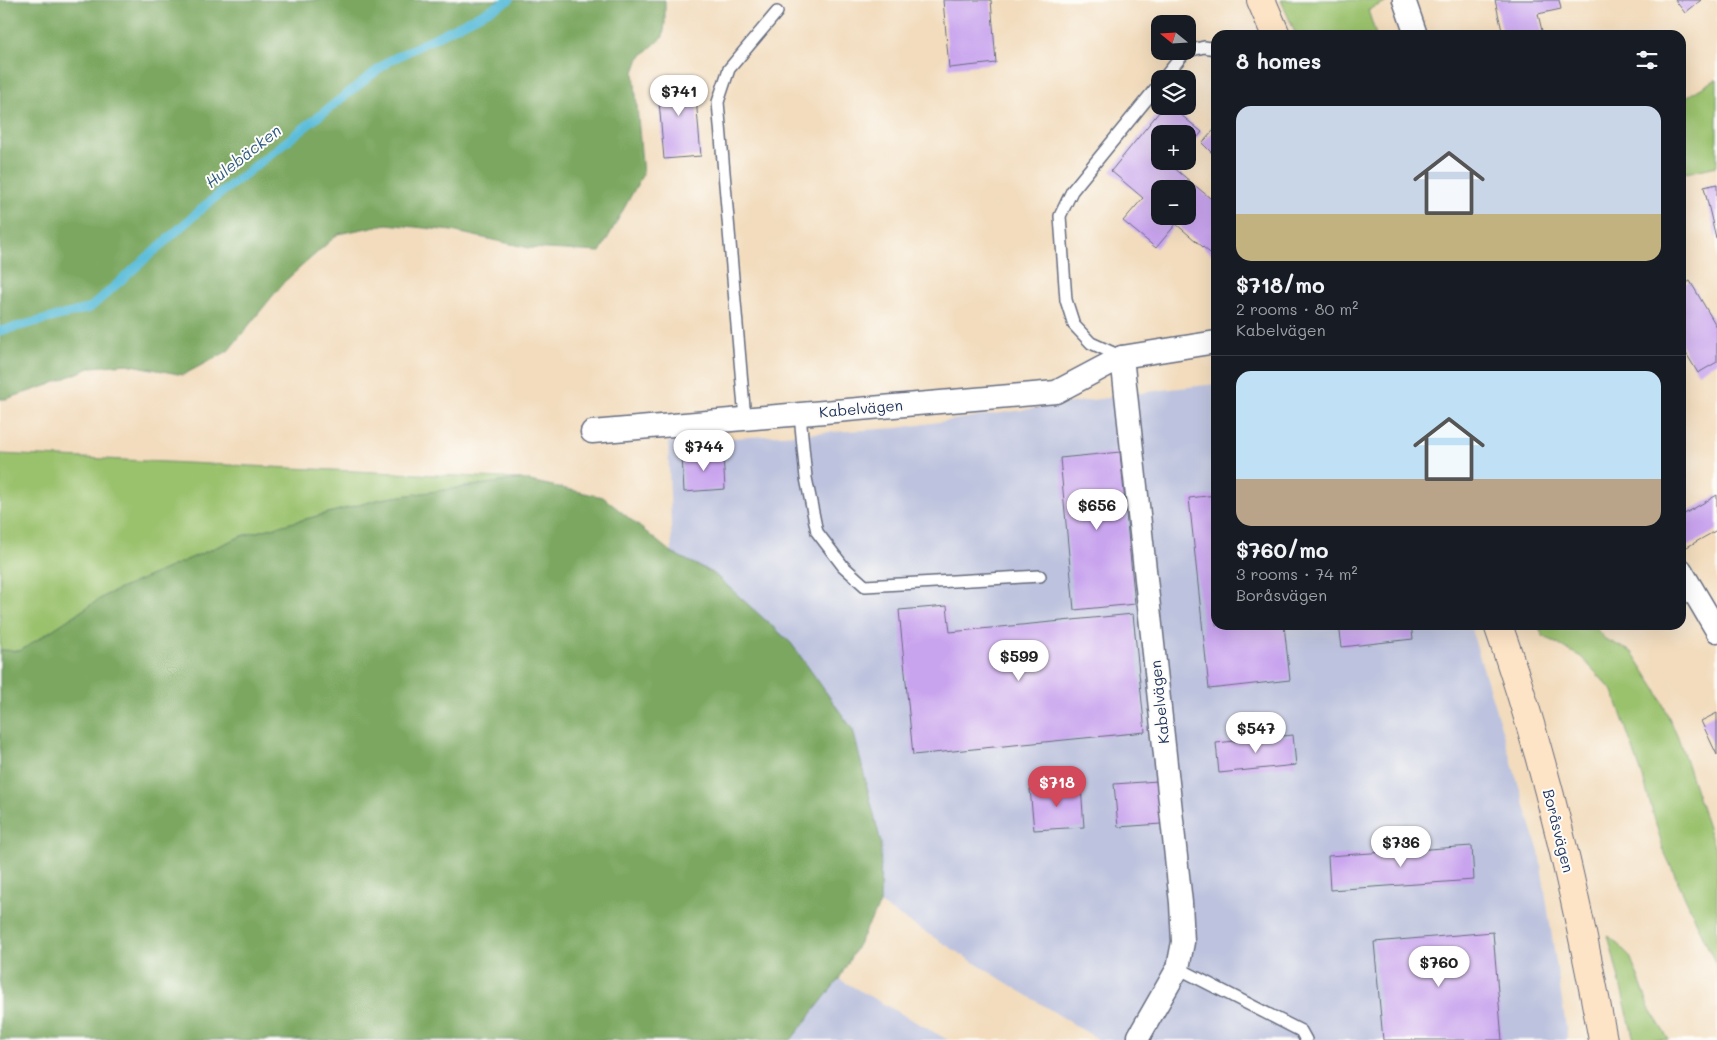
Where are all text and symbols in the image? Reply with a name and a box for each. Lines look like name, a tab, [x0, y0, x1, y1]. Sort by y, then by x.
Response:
north arrow	[1151, 15, 1196, 60]
map controls	[1151, 15, 1196, 225]
icon: filters	[1633, 46, 1661, 74]
text: 8 homes	[1236, 47, 1321, 74]
button: layers	[1151, 70, 1196, 115]
pin: $741	[649, 74, 709, 117]
text: $741	[661, 80, 697, 101]
water label: Hulebäcken	[200, 119, 285, 192]
button: +	[1151, 125, 1196, 170]
icon: home	[1404, 138, 1494, 228]
button: −	[1151, 180, 1196, 225]
text: $718/mo	[1236, 271, 1325, 298]
text: 2 rooms · 80 m²	[1236, 298, 1358, 319]
text: Kabelvägen	[1236, 319, 1326, 340]
street label: Kabelvägen	[818, 394, 904, 422]
icon: home	[1404, 404, 1494, 494]
pin: $744	[674, 430, 734, 472]
text: $744	[684, 435, 724, 456]
pin: $656	[1067, 488, 1127, 531]
text: $656	[1078, 494, 1116, 515]
text: $760/mo	[1236, 536, 1329, 563]
text: 3 rooms · 74 m²	[1236, 563, 1357, 584]
text: Boråsvägen	[1236, 584, 1327, 605]
pin: $599	[989, 640, 1049, 682]
text: $599	[1000, 645, 1038, 666]
street label: Kabelvägen	[1145, 659, 1173, 745]
pin: $547	[1226, 712, 1286, 754]
text: $547	[1237, 717, 1275, 738]
pin: $718	[1027, 766, 1087, 808]
text: $718	[1039, 771, 1075, 792]
street label: Boråsvägen	[1539, 787, 1579, 875]
pin: $736	[1371, 826, 1431, 868]
text: $736	[1382, 831, 1420, 852]
pin: $760	[1409, 946, 1469, 988]
text: $760	[1420, 951, 1458, 972]

